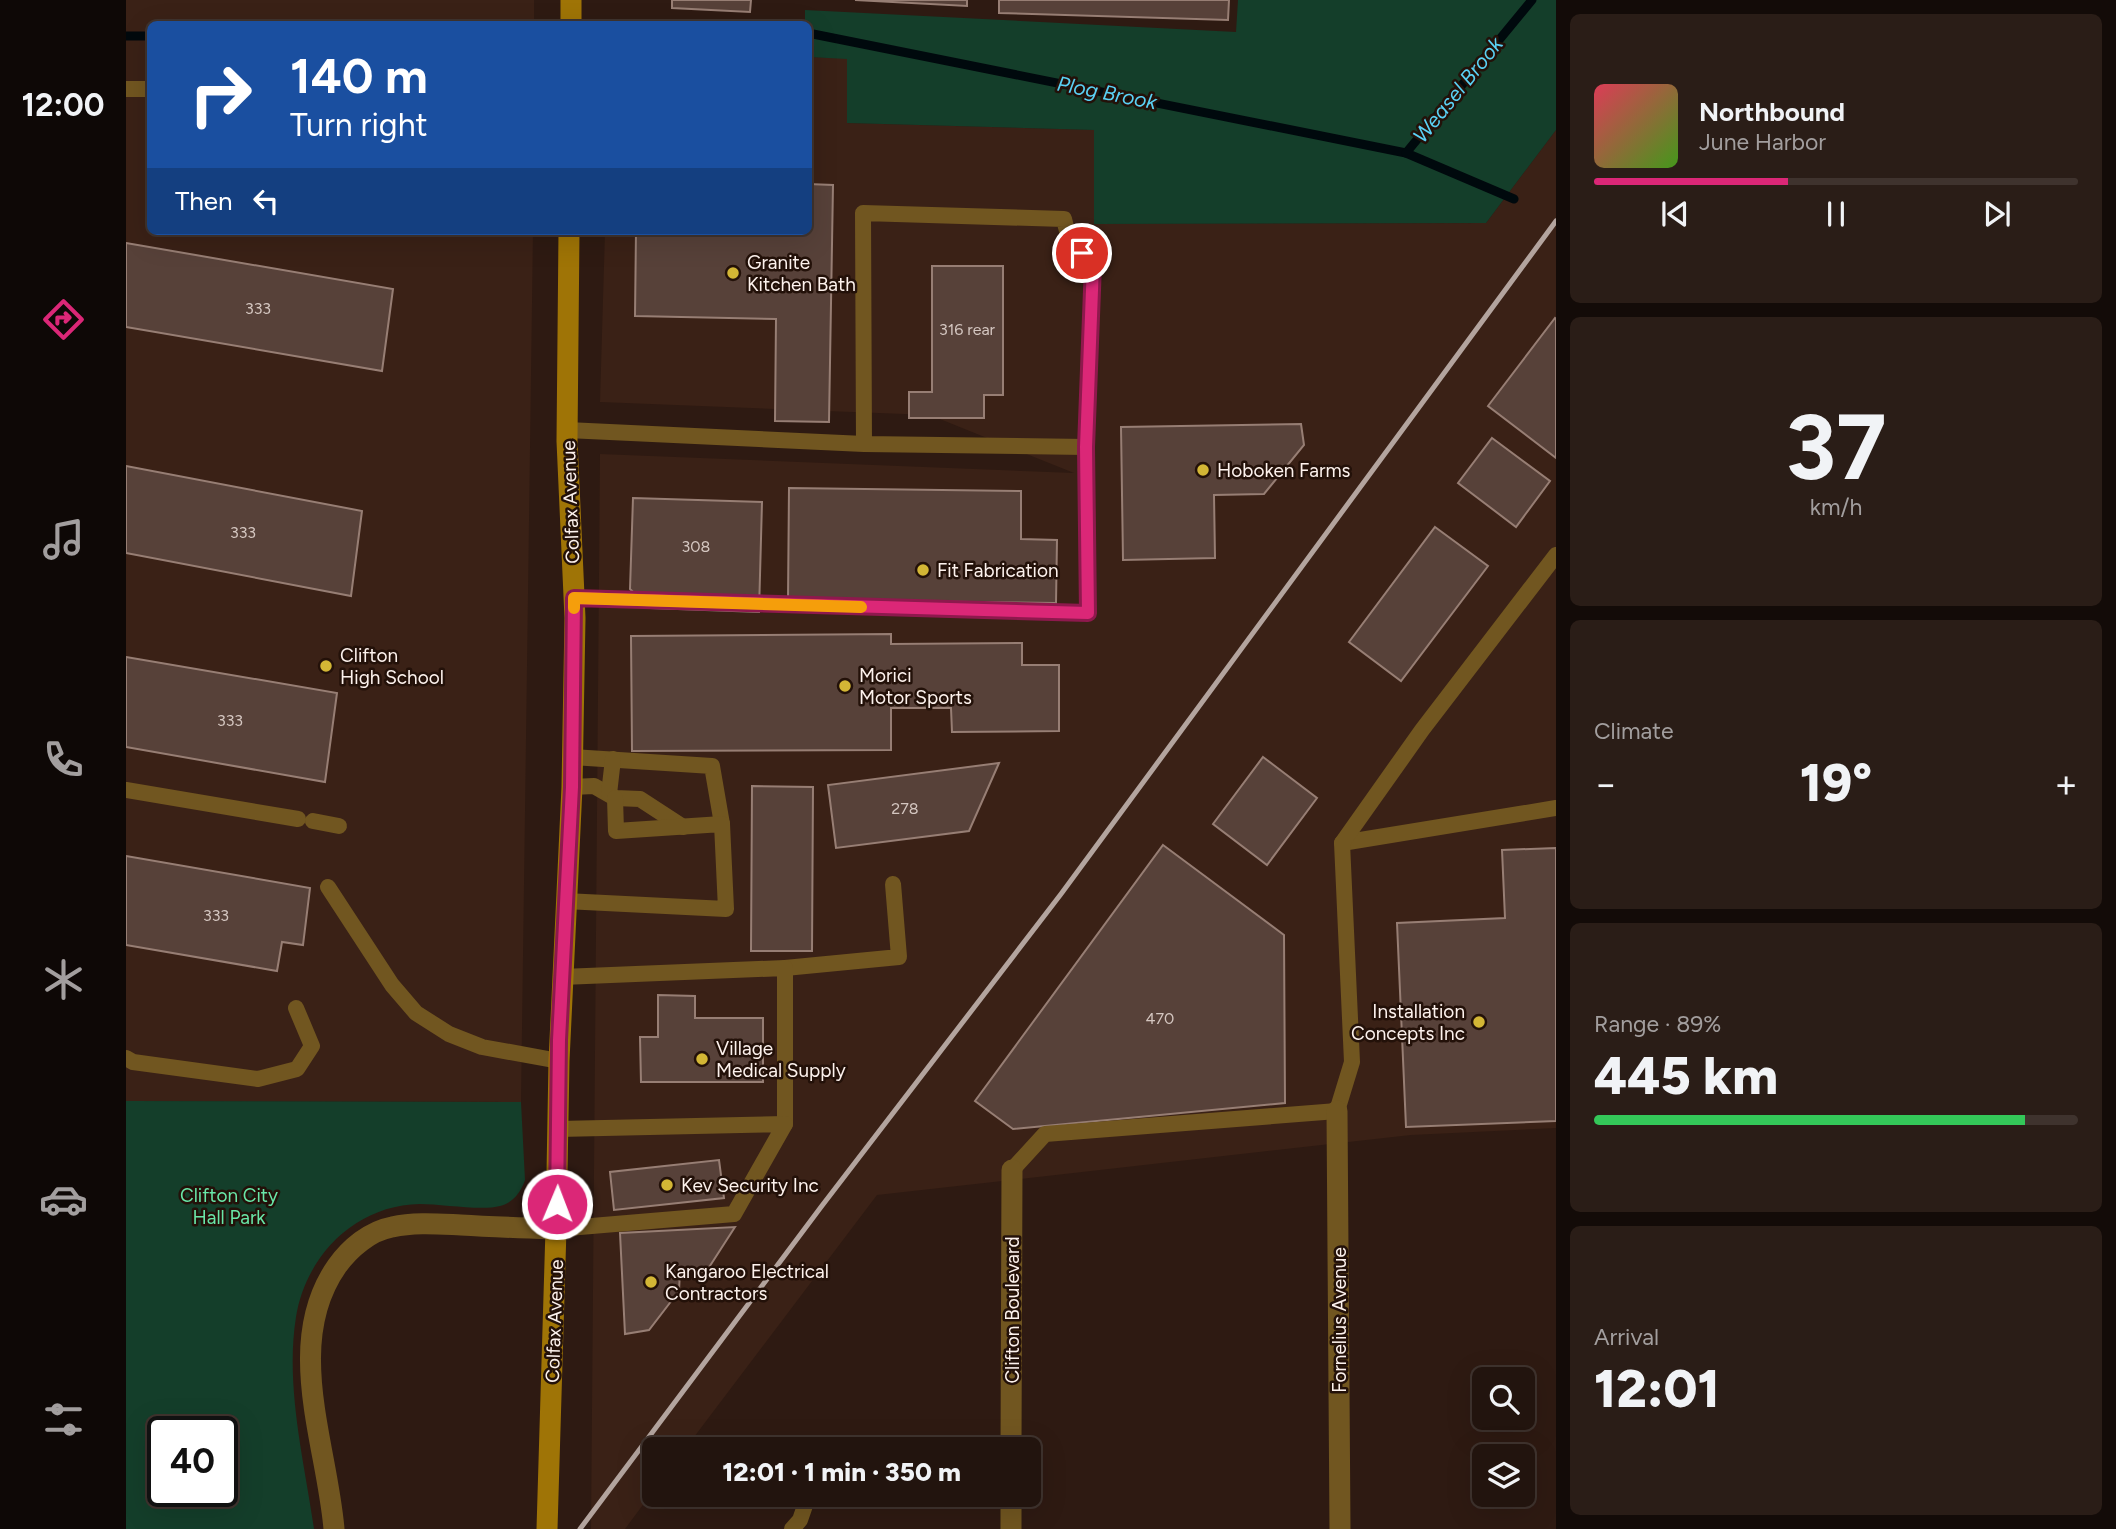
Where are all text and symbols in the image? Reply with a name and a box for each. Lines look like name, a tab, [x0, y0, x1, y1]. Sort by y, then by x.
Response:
water label: Weasel Brook	[1407, 31, 1508, 148]
text: 140 m	[290, 46, 428, 105]
icon: right	[175, 49, 266, 140]
water label: Plog Brook	[1055, 71, 1160, 115]
text: 12:00	[21, 86, 105, 124]
text: Northbound	[1699, 96, 1845, 128]
text: Turn right	[290, 106, 428, 144]
text: June Harbor	[1699, 128, 1826, 156]
icon: left	[247, 182, 285, 220]
text: Then	[175, 185, 233, 217]
icon: previous	[1656, 195, 1694, 233]
icon: pause	[1817, 195, 1855, 233]
icon: next	[1978, 195, 2016, 233]
pin	[1052, 223, 1112, 283]
icon: arrive	[1063, 234, 1101, 272]
place label: Granite Kitchen Bath	[747, 251, 856, 296]
marker: Granite Kitchen Bath	[725, 265, 741, 281]
icon: directions	[39, 295, 88, 344]
house number: 333	[245, 299, 271, 318]
house number: 316 rear	[939, 320, 996, 339]
text: 37	[1785, 393, 1887, 502]
street label: Colfax Avenue	[557, 440, 584, 564]
place label: Hoboken Farms	[1217, 459, 1351, 482]
marker: Hoboken Farms	[1195, 462, 1211, 478]
text: km/h	[1810, 493, 1862, 521]
icon: music	[39, 515, 88, 564]
house number: 333	[230, 523, 256, 542]
house number: 308	[682, 537, 710, 556]
place label: Fit Fabrication	[937, 559, 1059, 582]
marker: Fit Fabrication	[915, 562, 931, 578]
place label: Clifton High School	[340, 644, 444, 689]
marker: Clifton High School	[318, 658, 334, 674]
place label: Morici Motor Sports	[859, 664, 972, 709]
marker: Morici Motor Sports	[837, 678, 853, 694]
house number: 333	[217, 711, 243, 730]
text: Climate	[1594, 717, 1673, 745]
icon: phone	[39, 735, 88, 784]
text: 19°	[1800, 752, 1872, 814]
text: −	[1594, 761, 1618, 807]
text: +	[2054, 761, 2078, 807]
house number: 278	[891, 799, 919, 818]
house number: 333	[203, 906, 229, 925]
icon: climate	[39, 955, 88, 1004]
place label: Installation Concepts Inc	[1351, 1000, 1465, 1045]
house number: 470	[1146, 1009, 1174, 1028]
text: Range · 89%	[1594, 1010, 1721, 1038]
marker: Installation Concepts Inc	[1471, 1014, 1487, 1030]
place label: Village Medical Supply	[716, 1037, 846, 1082]
text: 445 km	[1594, 1045, 1778, 1107]
marker: Village Medical Supply	[694, 1051, 710, 1067]
position arrow	[520, 1167, 594, 1241]
place label: Kev Security Inc	[681, 1174, 819, 1197]
icon: car	[39, 1175, 88, 1224]
marker: Kev Security Inc	[659, 1177, 675, 1193]
park label: Clifton City Hall Park	[180, 1184, 278, 1229]
street label: Clifton Boulevard	[1001, 1236, 1024, 1384]
street label: Fornelius Avenue	[1328, 1247, 1351, 1393]
street label: Colfax Avenue	[541, 1259, 568, 1383]
place label: Kangaroo Electrical Contractors	[665, 1260, 829, 1305]
marker: Kangaroo Electrical Contractors	[643, 1274, 659, 1290]
text: Arrival	[1594, 1323, 1659, 1351]
text: 12:01	[1594, 1358, 1720, 1420]
map controls	[1472, 1367, 1535, 1507]
button: search	[1472, 1367, 1535, 1430]
icon: filters	[39, 1395, 88, 1444]
speed limit sign: 40	[147, 1416, 238, 1507]
button: layers	[1472, 1444, 1535, 1507]
text: 12:01 · 1 min · 350 m	[722, 1456, 961, 1488]

